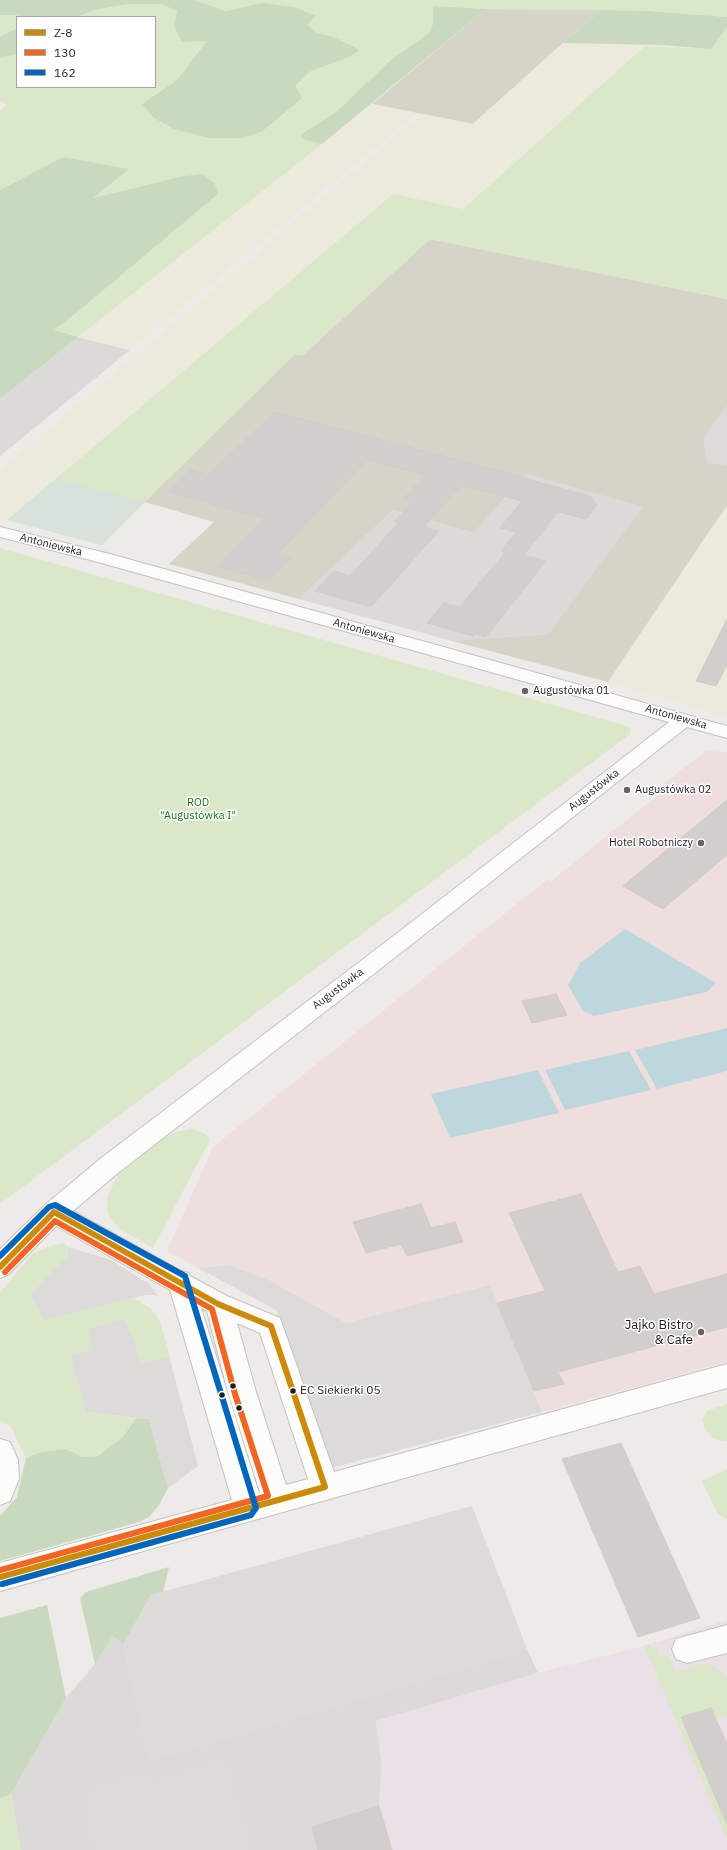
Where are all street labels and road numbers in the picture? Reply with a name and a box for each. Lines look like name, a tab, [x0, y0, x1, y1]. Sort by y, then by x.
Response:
street label: Antoniewska	[19, 531, 83, 559]
street label: Antoniewska	[332, 616, 396, 646]
street label: Antoniewska	[644, 702, 708, 732]
street label: Augustówka	[566, 766, 622, 814]
street label: Augustówka	[310, 966, 366, 1012]

